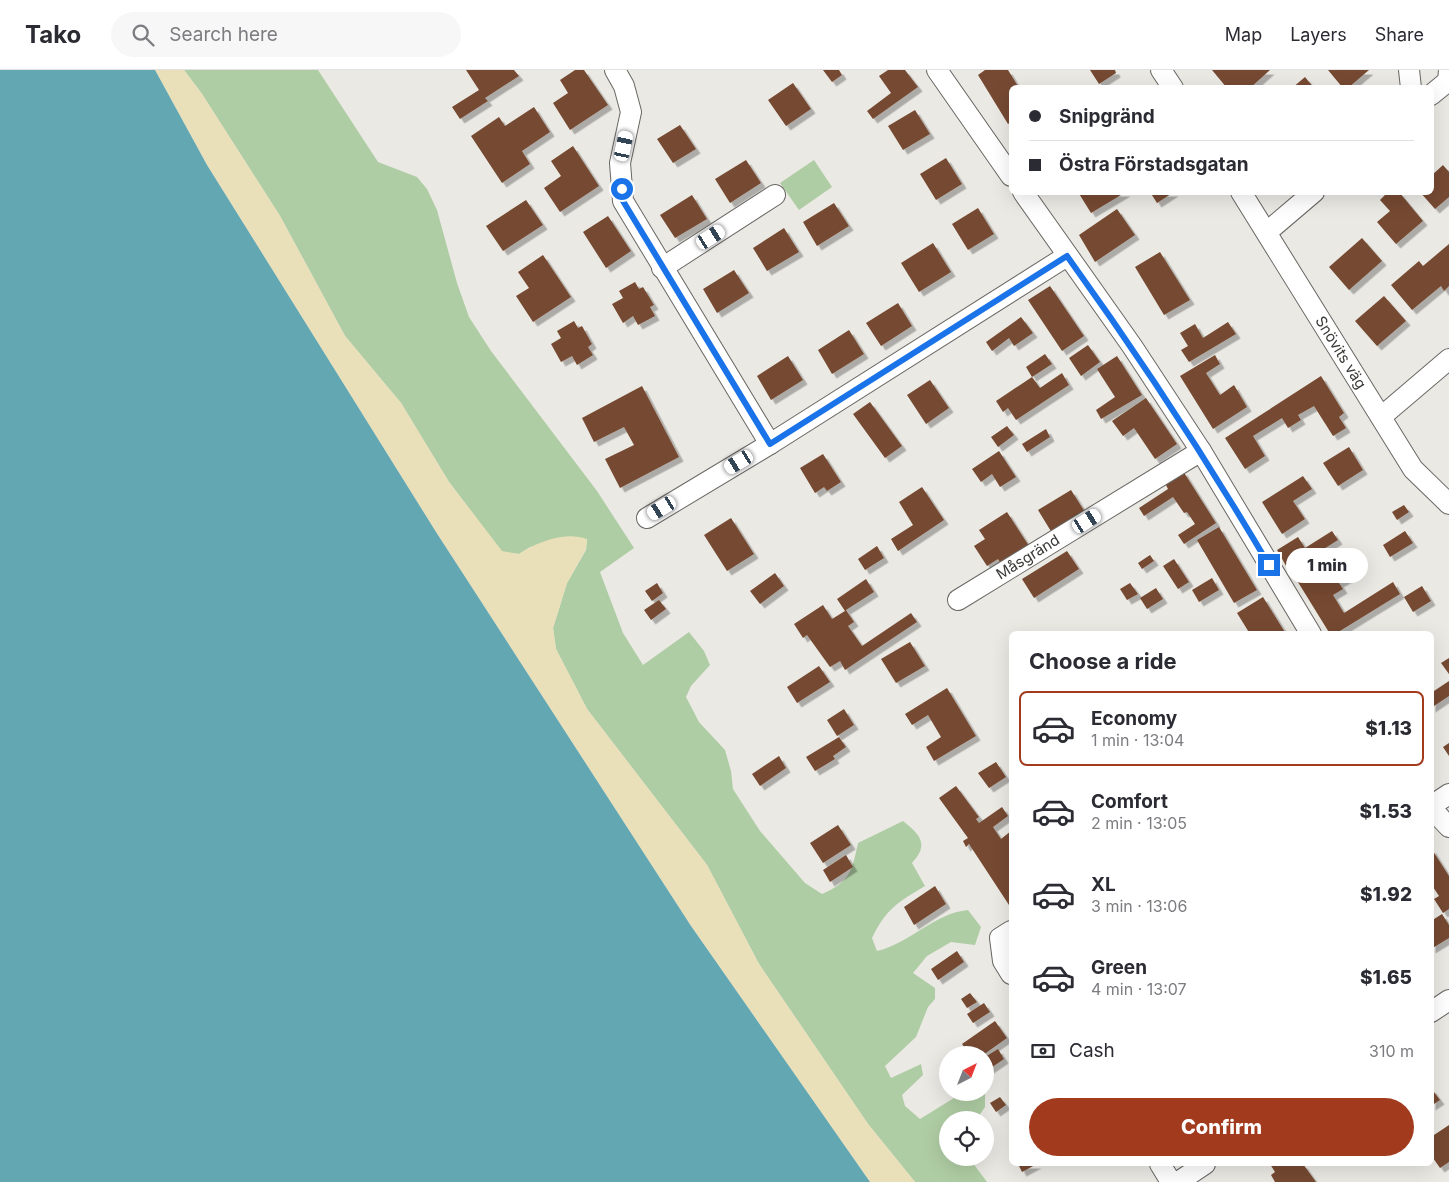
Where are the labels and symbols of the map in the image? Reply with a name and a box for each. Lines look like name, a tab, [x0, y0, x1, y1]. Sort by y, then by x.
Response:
car	[613, 130, 634, 162]
route start	[611, 178, 633, 200]
car	[694, 223, 727, 251]
street label: Snövits väg	[1311, 312, 1371, 392]
car	[722, 448, 755, 476]
car	[645, 494, 678, 522]
car	[1070, 507, 1103, 535]
street label: Måsgränd	[992, 530, 1063, 583]
callout: 1 min	[1286, 548, 1369, 582]
route end	[1258, 554, 1280, 576]
north arrow	[939, 1046, 994, 1101]

